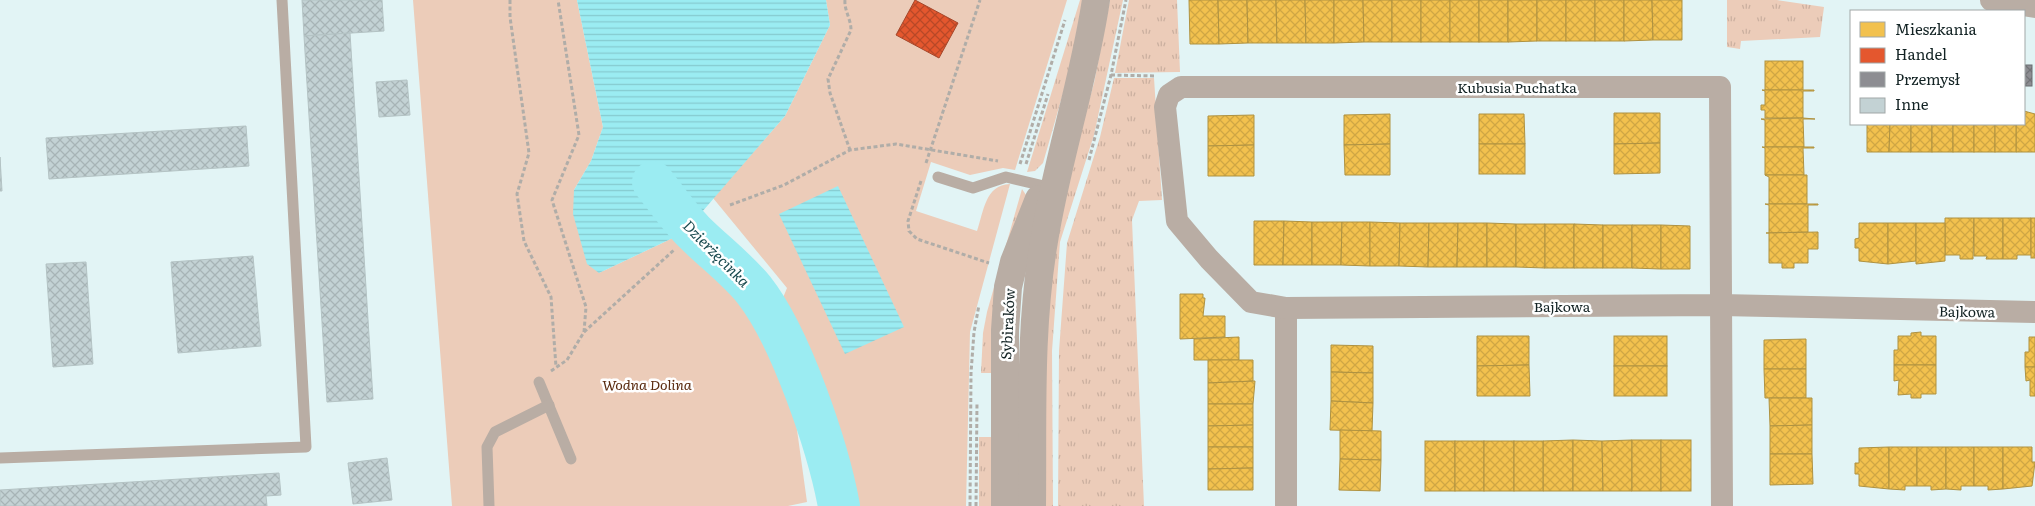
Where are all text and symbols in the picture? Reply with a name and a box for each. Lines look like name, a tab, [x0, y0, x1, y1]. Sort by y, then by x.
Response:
legend	[1850, 10, 2025, 125]
text: Mieszkania	[1895, 17, 1977, 40]
text: Handel	[1895, 42, 1947, 65]
text: Przemysł	[1895, 67, 1960, 90]
street label: Kubusia Puchatka	[1457, 77, 1577, 97]
text: Inne	[1895, 92, 1929, 115]
water label: Dzierżęcinka	[678, 214, 756, 292]
street label: Sybiraków	[995, 288, 1019, 360]
street label: Bajkowa	[1534, 296, 1591, 316]
street label: Bajkowa	[1939, 301, 1996, 321]
park label: Wodna Dolina	[602, 374, 692, 394]

